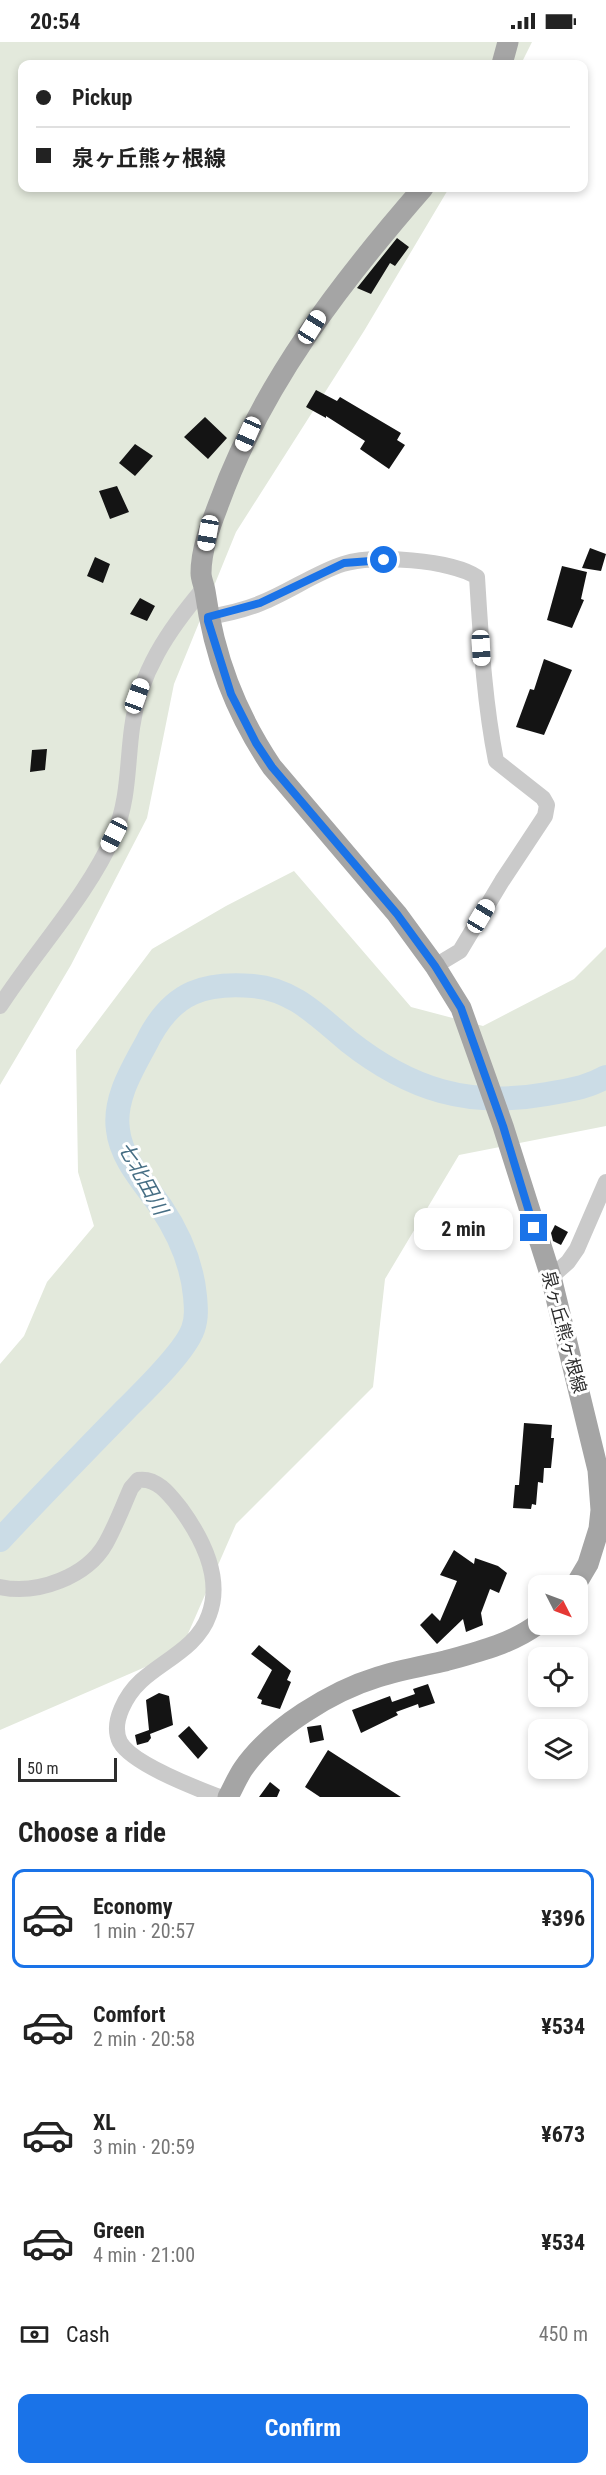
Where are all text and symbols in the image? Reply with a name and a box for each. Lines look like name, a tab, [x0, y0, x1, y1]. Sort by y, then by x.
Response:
text: 20:54	[30, 9, 81, 34]
text: Pickup	[72, 85, 132, 110]
text: 泉ヶ丘熊ヶ根線	[72, 146, 226, 171]
car	[295, 307, 329, 347]
car	[232, 414, 264, 454]
car	[196, 514, 220, 552]
route start	[370, 546, 397, 573]
car	[471, 630, 491, 666]
car	[122, 676, 152, 716]
car	[98, 815, 130, 855]
car	[464, 896, 498, 936]
water label: 七北田川	[113, 1137, 174, 1221]
callout: 2 min	[414, 1207, 513, 1249]
route end	[520, 1214, 547, 1241]
text: 2 min	[441, 1217, 486, 1241]
street label: 泉ヶ丘熊ヶ根線	[538, 1268, 591, 1395]
north arrow	[528, 1575, 588, 1635]
map controls	[528, 1575, 588, 1779]
button: locate	[528, 1647, 588, 1707]
button: layers	[528, 1719, 588, 1779]
scale bar	[18, 1755, 117, 1782]
text: 50 m	[27, 1759, 59, 1778]
text: Choose a ride	[18, 1817, 166, 1849]
icon: car	[21, 1892, 75, 1946]
text: Economy	[93, 1894, 173, 1919]
text: ¥396	[541, 1906, 585, 1931]
text: 1 min · 20:57	[93, 1919, 195, 1943]
icon: car	[21, 2000, 75, 2054]
text: Comfort	[93, 2002, 166, 2027]
text: ¥534	[541, 2014, 585, 2039]
text: 2 min · 20:58	[93, 2027, 195, 2051]
icon: car	[21, 2108, 75, 2162]
text: XL	[93, 2110, 116, 2135]
text: ¥673	[541, 2122, 585, 2147]
text: 3 min · 20:59	[93, 2135, 195, 2159]
icon: car	[21, 2216, 75, 2270]
text: Green	[93, 2218, 145, 2243]
text: ¥534	[541, 2230, 585, 2255]
text: 4 min · 21:00	[93, 2243, 195, 2267]
icon: cash	[18, 2318, 51, 2351]
text: Cash	[66, 2322, 110, 2347]
text: 450 m	[539, 2322, 588, 2346]
button: Confirm	[18, 2394, 588, 2463]

